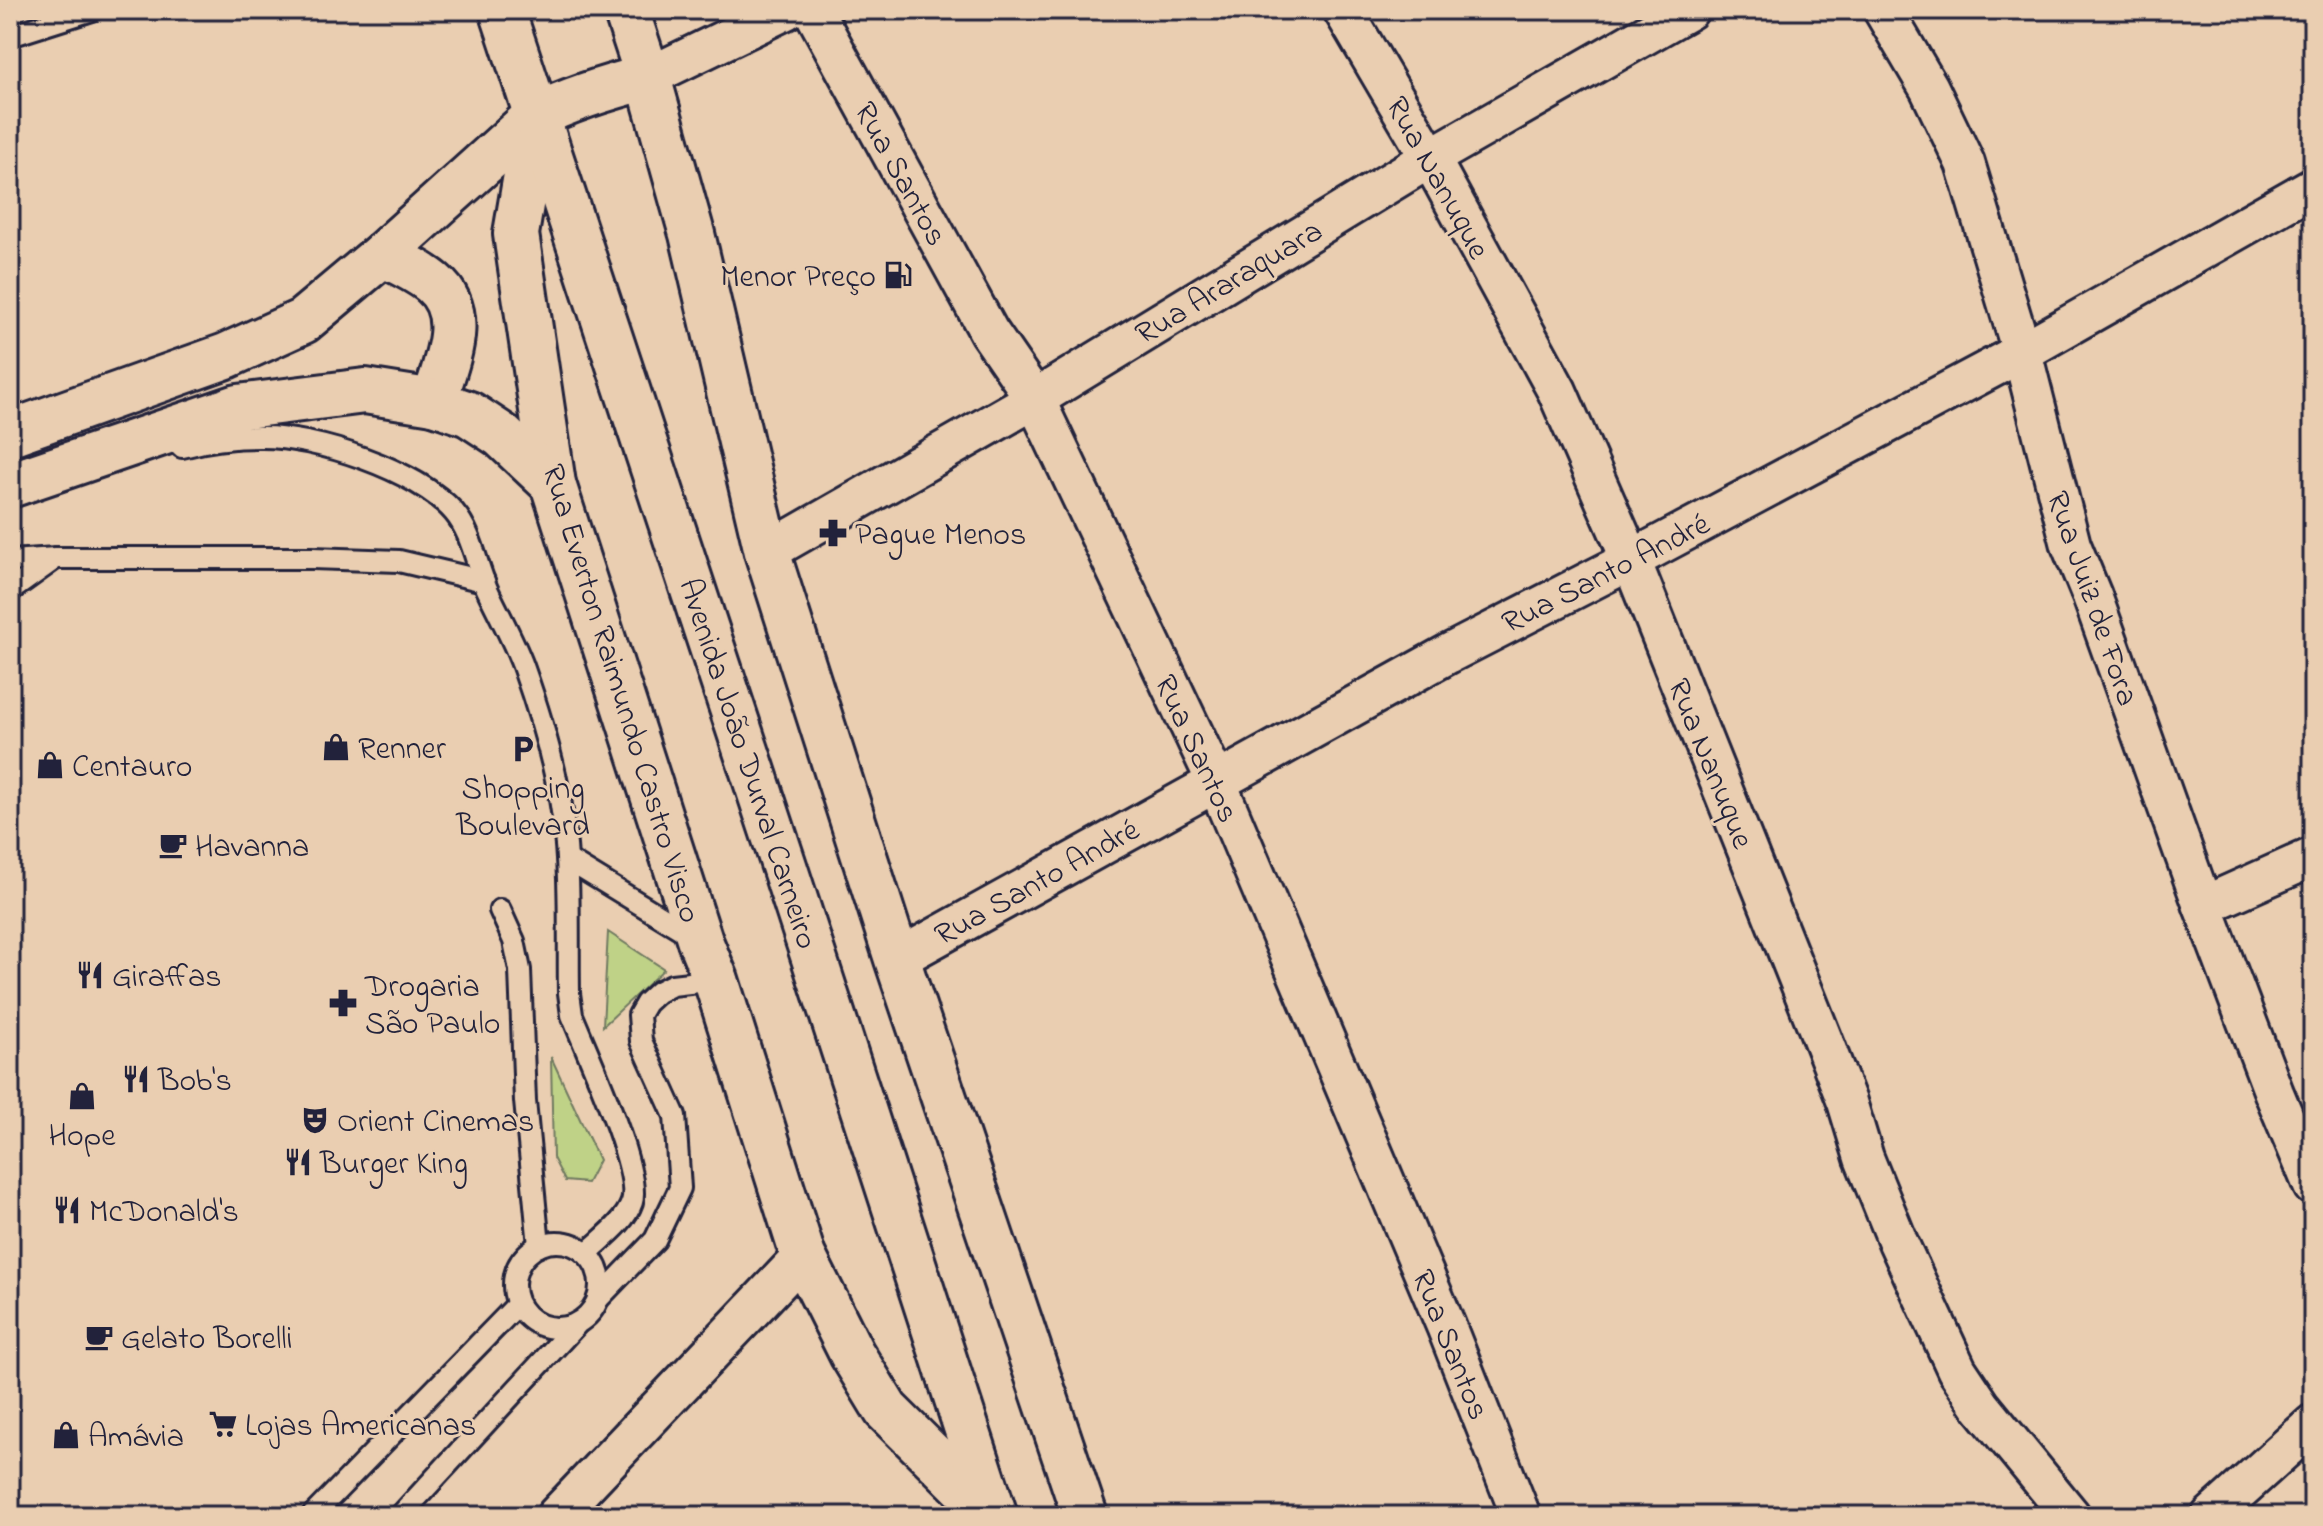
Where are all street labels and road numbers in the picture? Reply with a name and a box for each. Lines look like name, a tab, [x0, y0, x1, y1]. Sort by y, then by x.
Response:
street label: Rua Nanuque	[1372, 89, 1500, 269]
street label: Rua Santos	[840, 94, 958, 255]
street label: Rua Araraquara	[1127, 209, 1332, 359]
street label: Rua Everton Raimundo Castro Visco	[527, 459, 712, 929]
street label: Rua Juiz de Fora	[2032, 485, 2149, 713]
street label: Rua Santo André	[1494, 502, 1719, 648]
street label: Avenida João Durval Carneiro	[665, 573, 829, 955]
street label: Rua Santos	[1140, 668, 1250, 831]
street label: Rua Nanuque	[1653, 672, 1764, 857]
street label: Rua Santo André	[927, 808, 1149, 960]
street label: Rua Santos	[1397, 1263, 1500, 1428]

